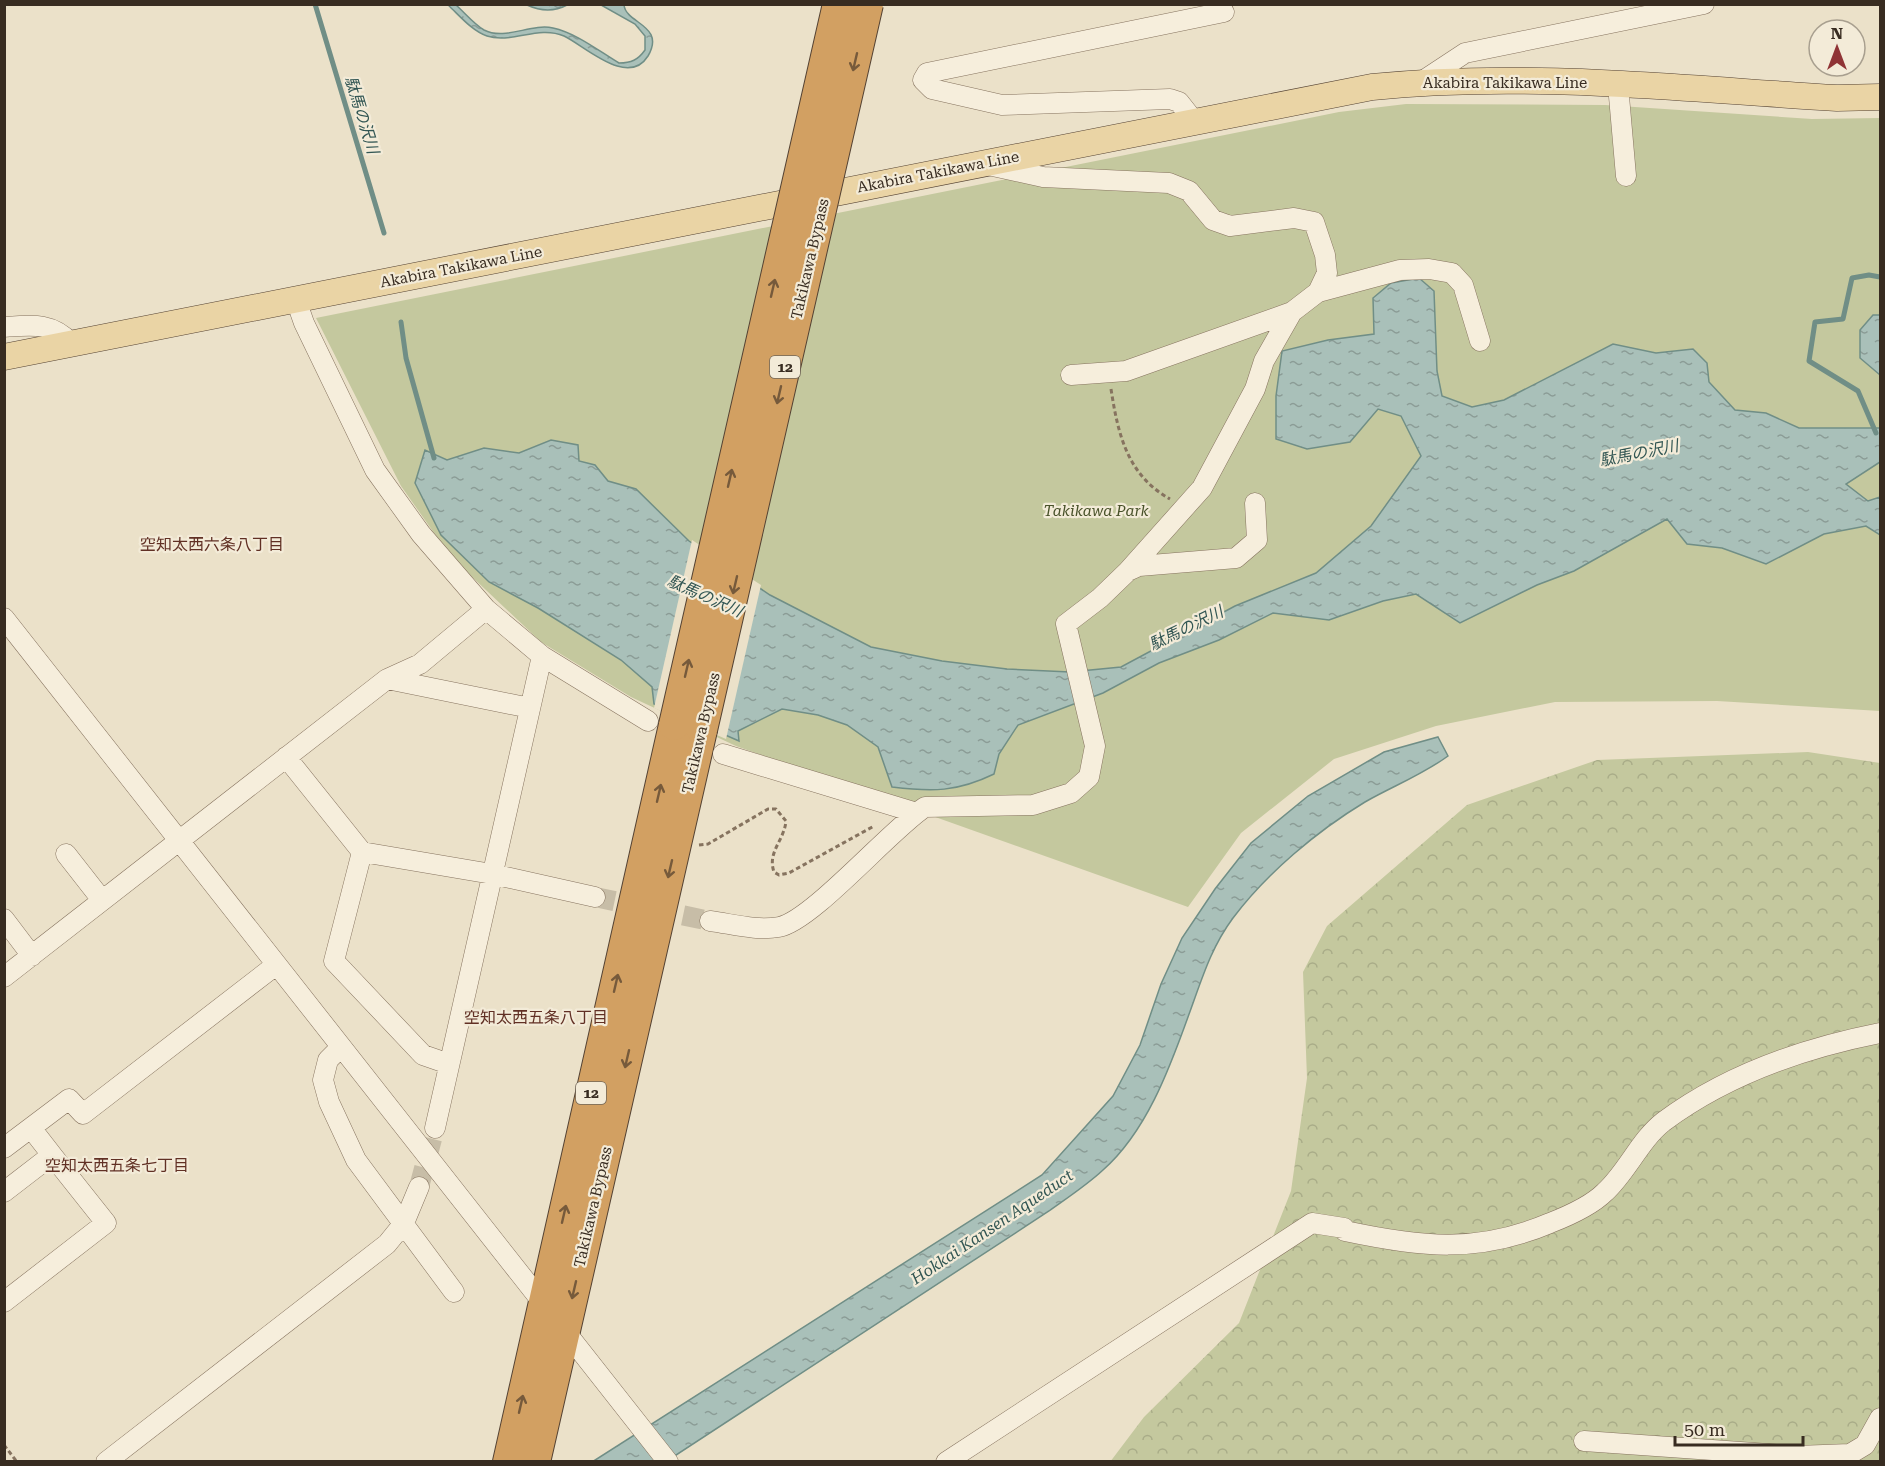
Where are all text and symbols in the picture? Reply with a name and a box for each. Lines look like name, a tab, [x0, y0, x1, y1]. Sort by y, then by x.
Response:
north arrow	[1807, 18, 1867, 78]
text: N	[1831, 24, 1843, 43]
one-way arrow	[849, 51, 860, 71]
water label: 駄馬の沢川	[341, 74, 383, 158]
street label: Akabira Takikawa Line	[1423, 74, 1587, 92]
street label: Akabira Takikawa Line	[855, 147, 1021, 197]
street label: Takikawa Bypass	[787, 197, 833, 321]
street label: Akabira Takikawa Line	[378, 242, 544, 292]
one-way arrow	[768, 279, 780, 298]
road number: 12	[770, 356, 800, 378]
one-way arrow	[772, 385, 784, 404]
water label: 駄馬の沢川	[1598, 436, 1682, 470]
one-way arrow	[725, 469, 736, 488]
park label: Takikawa Park	[1043, 502, 1149, 520]
district label: 空知太西六条八丁目	[140, 535, 284, 554]
water label: 駄馬の沢川	[665, 571, 747, 622]
one-way arrow	[729, 575, 740, 594]
water label: 駄馬の沢川	[1146, 601, 1228, 654]
one-way arrow	[681, 659, 693, 678]
street label: Takikawa Bypass	[678, 671, 724, 795]
one-way arrow	[653, 783, 665, 802]
one-way arrow	[664, 858, 675, 878]
one-way arrow	[611, 974, 622, 993]
district label: 空知太西五条八丁目	[464, 1008, 608, 1027]
one-way arrow	[620, 1049, 632, 1068]
road number: 12	[576, 1082, 606, 1104]
street label: Takikawa Bypass	[570, 1145, 616, 1269]
district label: 空知太西五条七丁目	[45, 1156, 189, 1175]
water label: Hokkai Kansen Aqueduct	[907, 1166, 1077, 1289]
one-way arrow	[559, 1205, 570, 1224]
one-way arrow	[567, 1280, 579, 1299]
one-way arrow	[516, 1395, 528, 1414]
scale bar	[1675, 1409, 1802, 1447]
text: 50 m	[1684, 1419, 1725, 1440]

